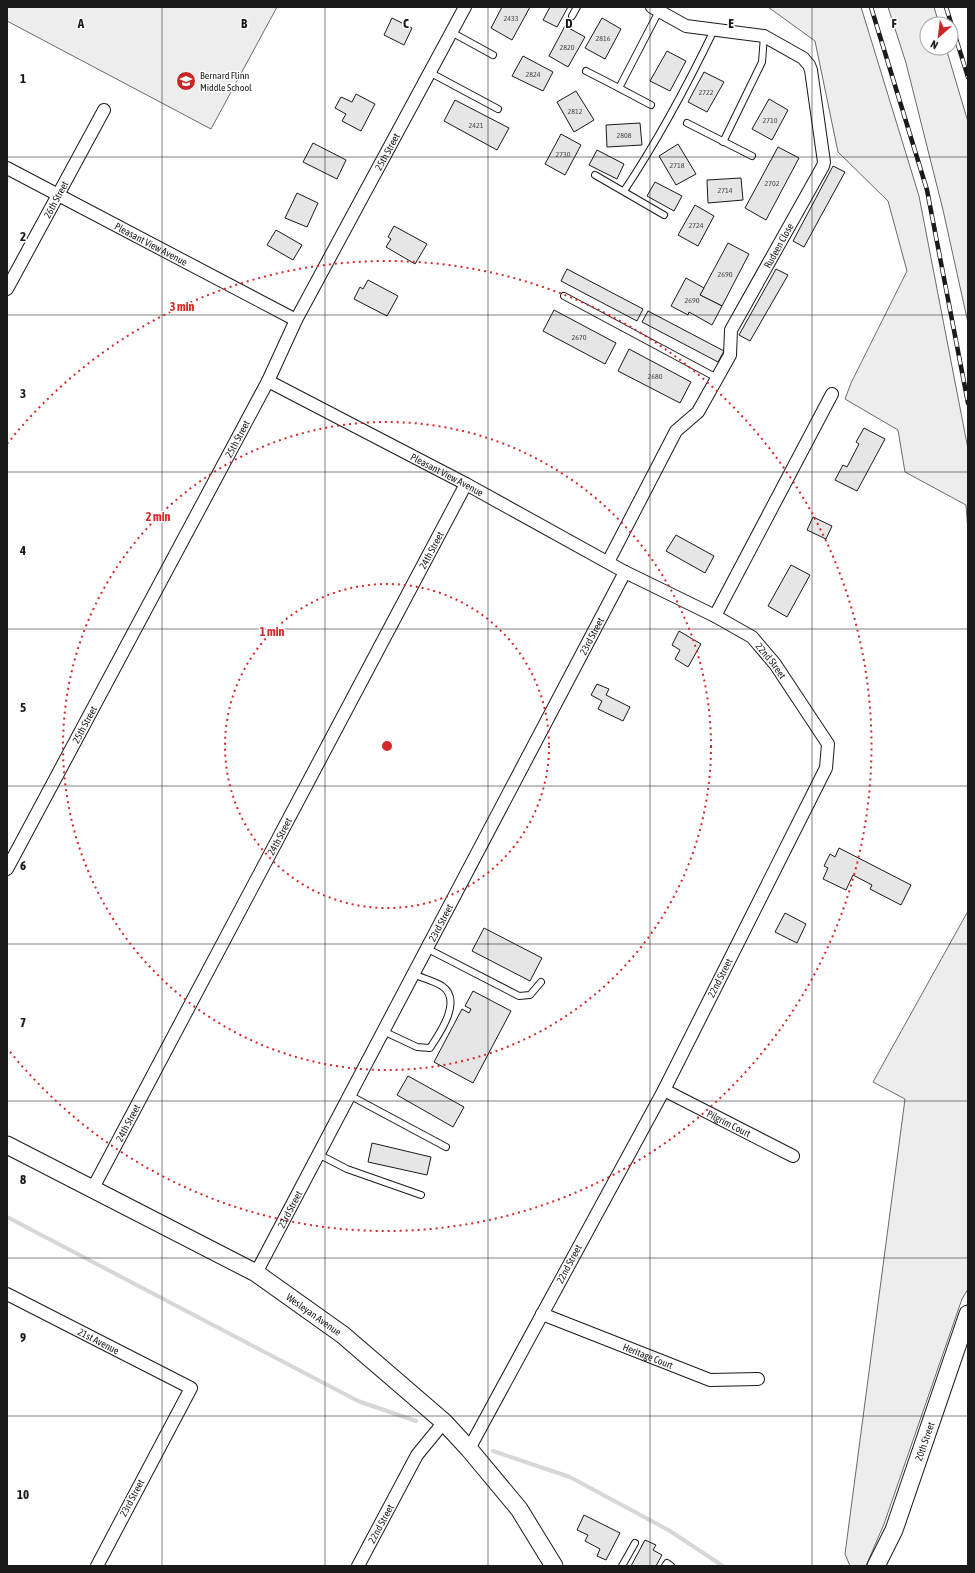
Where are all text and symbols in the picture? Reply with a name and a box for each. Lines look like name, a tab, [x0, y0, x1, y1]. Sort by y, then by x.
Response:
house number: 2433	[503, 14, 519, 23]
text: A	[77, 16, 85, 31]
text: B	[241, 16, 248, 31]
text: C	[403, 16, 409, 31]
text: D	[565, 16, 573, 31]
text: E	[728, 16, 734, 31]
text: F	[891, 16, 897, 31]
north arrow	[919, 16, 959, 56]
house number: 2816	[595, 34, 611, 43]
text: N	[929, 38, 940, 52]
house number: 2820	[559, 43, 575, 52]
school or university icon: Bernard Flinn Middle School	[175, 70, 197, 92]
place label: Bernard Flinn Middle School	[200, 70, 252, 93]
house number: 2824	[525, 70, 541, 79]
text: 1	[20, 71, 26, 86]
house number: 2722	[698, 88, 714, 97]
house number: 2812	[567, 107, 583, 116]
house number: 2710	[762, 116, 778, 125]
house number: 2421	[468, 121, 484, 130]
street label: 25th Street	[373, 131, 401, 172]
house number: 2808	[616, 131, 632, 140]
house number: 2730	[555, 150, 571, 159]
house number: 2718	[669, 161, 685, 170]
street label: 26th Street	[41, 179, 70, 220]
house number: 2702	[764, 179, 780, 188]
house number: 2714	[717, 186, 733, 195]
street label: Pleasant View Avenue	[113, 220, 190, 268]
house number: 2724	[688, 221, 704, 230]
street label: Rudeen Close	[761, 221, 796, 270]
text: 2	[20, 229, 26, 244]
house number: 2690	[717, 270, 733, 279]
house number: 2690	[684, 296, 700, 305]
text: 3 min	[170, 300, 194, 314]
house number: 2670	[571, 333, 587, 342]
house number: 2680	[647, 372, 663, 381]
text: 3	[20, 386, 26, 401]
street label: 25th Street	[223, 418, 252, 459]
street label: Pleasant View Avenue	[409, 451, 486, 498]
text: 2 min	[146, 510, 170, 524]
street label: 24th Street	[417, 529, 445, 570]
text: 4	[19, 543, 26, 558]
street label: 23rd Street	[577, 615, 606, 656]
text: 1 min	[260, 625, 284, 639]
street label: 22nd Street	[754, 640, 789, 681]
text: 5	[20, 700, 26, 715]
street label: 25th Street	[70, 704, 99, 745]
centre of rings	[380, 739, 394, 753]
street label: 24th Street	[265, 816, 294, 857]
text: 6	[20, 858, 26, 873]
street label: 23rd Street	[426, 902, 455, 943]
street label: 22nd Street	[705, 957, 735, 999]
text: 7	[20, 1015, 26, 1030]
street label: 24th Street	[113, 1102, 142, 1143]
street label: Pilgrim Court	[705, 1108, 753, 1139]
text: 8	[20, 1172, 26, 1187]
street label: 23rd Street	[275, 1189, 304, 1230]
street label: 22nd Street	[554, 1243, 584, 1285]
street label: Wesleyan Avenue	[284, 1291, 344, 1338]
street label: 21st Avenue	[76, 1326, 122, 1356]
text: 9	[20, 1330, 26, 1345]
street label: Heritage Court	[621, 1341, 675, 1371]
street label: 20th Street	[913, 1420, 936, 1462]
street label: 23rd Street	[118, 1477, 146, 1518]
text: 10	[17, 1487, 29, 1502]
street label: 22nd Street	[366, 1502, 395, 1545]

